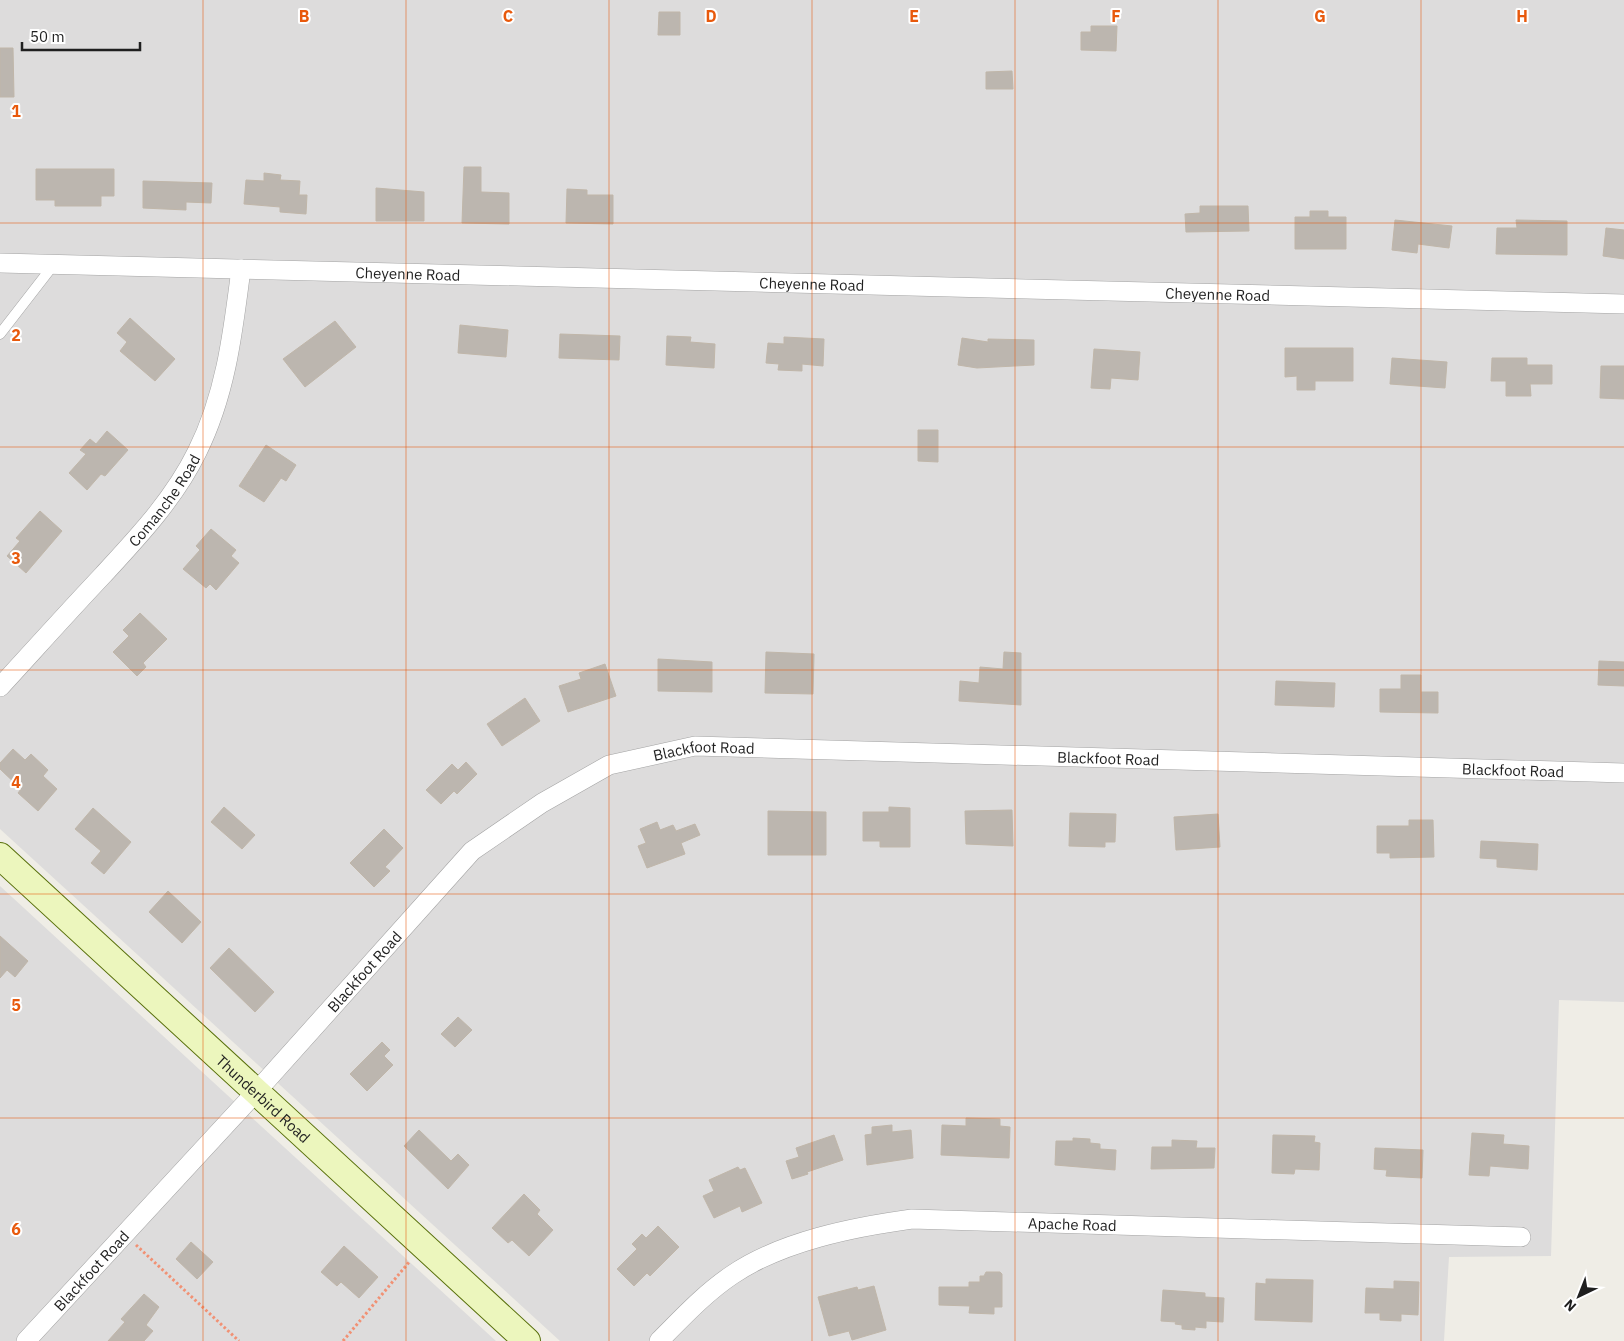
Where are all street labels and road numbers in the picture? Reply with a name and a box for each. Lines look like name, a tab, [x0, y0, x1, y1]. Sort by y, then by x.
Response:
street label: Cheyenne Road	[355, 262, 461, 284]
street label: Cheyenne Road	[759, 273, 865, 294]
street label: Cheyenne Road	[1165, 283, 1270, 305]
street label: Comanche Road	[124, 451, 204, 550]
street label: Blackfoot Road	[651, 736, 755, 764]
street label: Blackfoot Road	[1057, 747, 1160, 769]
street label: Blackfoot Road	[1462, 759, 1564, 781]
street label: Blackfoot Road	[323, 927, 405, 1016]
street label: Thunderbird Road	[212, 1050, 314, 1146]
street label: Apache Road	[1028, 1213, 1117, 1235]
street label: Blackfoot Road	[49, 1226, 133, 1315]

